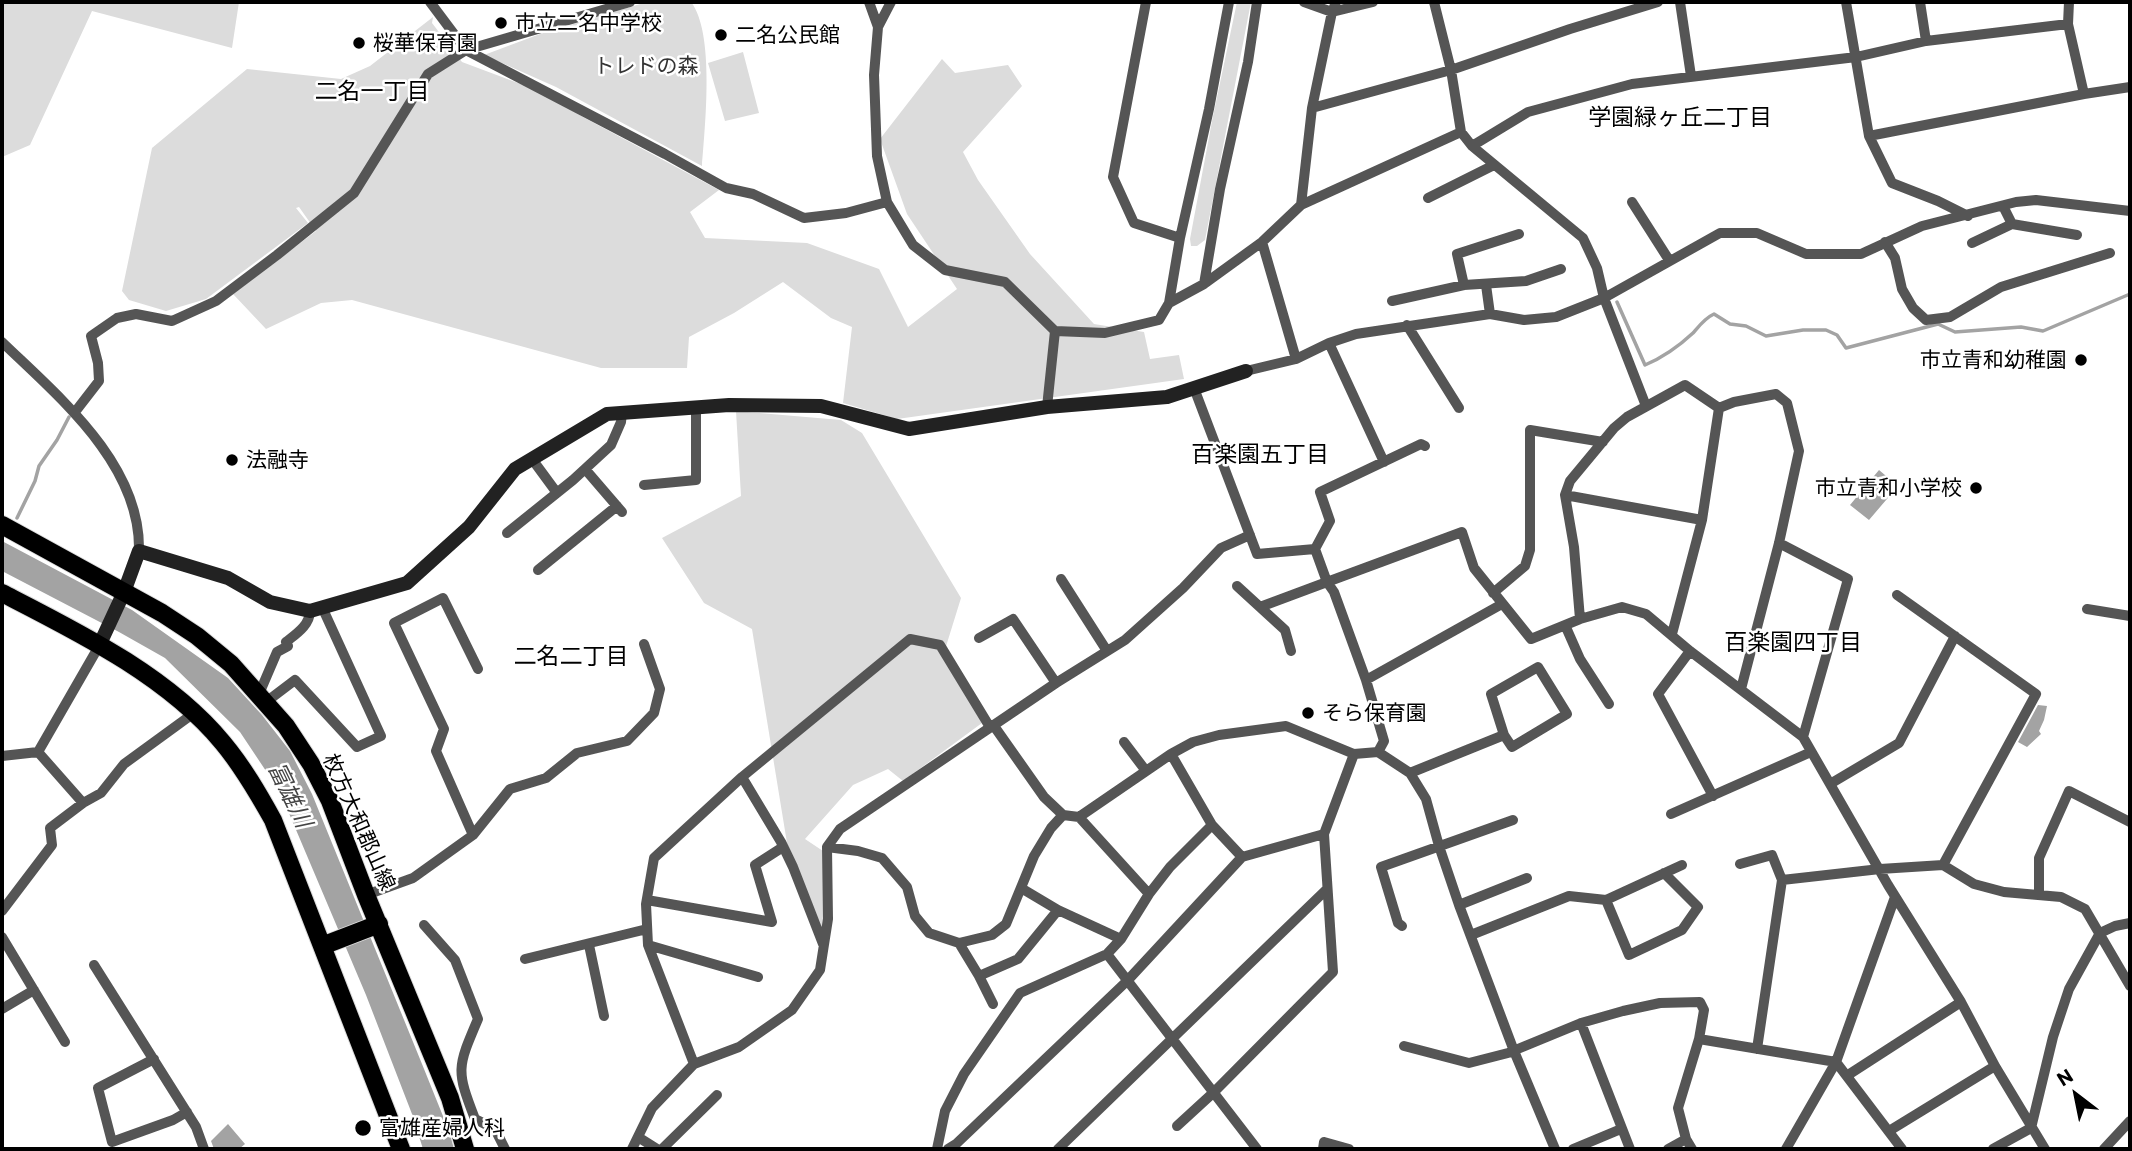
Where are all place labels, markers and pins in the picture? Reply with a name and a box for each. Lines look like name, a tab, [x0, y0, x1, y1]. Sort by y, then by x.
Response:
place label: 市立二名中学校	[515, 10, 662, 36]
marker: 市立二名中学校	[493, 15, 509, 31]
place label: 二名公民館	[735, 22, 840, 48]
marker: 二名公民館	[713, 27, 729, 43]
place label: 桜華保育園	[373, 30, 478, 56]
marker: 桜華保育園	[351, 35, 367, 51]
place label: 市立青和幼稚園	[1920, 347, 2067, 373]
marker: 市立青和幼稚園	[2073, 352, 2089, 368]
place label: 法融寺	[246, 447, 309, 473]
marker: 法融寺	[224, 452, 240, 468]
place label: 市立青和小学校	[1815, 475, 1962, 501]
marker: 市立青和小学校	[1968, 480, 1984, 496]
place label: そら保育園	[1322, 700, 1427, 726]
marker: そら保育園	[1300, 705, 1316, 721]
place label: 富雄産婦人科	[379, 1115, 505, 1141]
marker: 富雄産婦人科	[353, 1118, 373, 1138]

